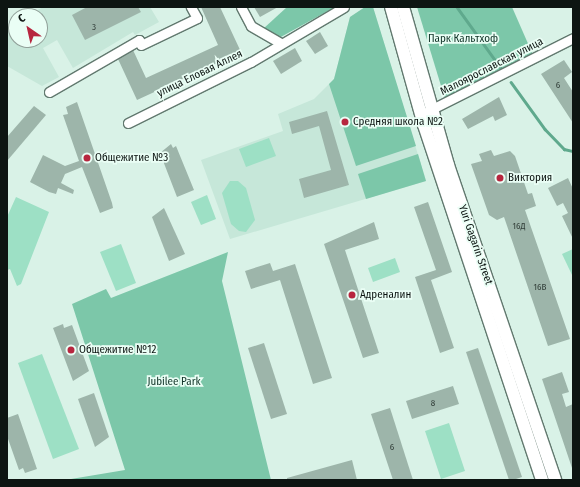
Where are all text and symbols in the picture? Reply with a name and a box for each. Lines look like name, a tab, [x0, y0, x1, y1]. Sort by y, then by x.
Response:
north arrow	[8, 8, 48, 48]
text: С	[16, 11, 28, 25]
house number: 3	[92, 22, 96, 32]
park label: Парк Кальтхоф	[428, 32, 498, 46]
street label: Малоярославская улица	[438, 35, 546, 99]
street label: улица Еловая Аллея	[155, 48, 245, 100]
house number: 6	[556, 80, 560, 90]
place label: Средняя школа №2	[353, 115, 443, 129]
marker: Средняя школа №2	[340, 117, 350, 127]
place label: Общежитие №3	[95, 151, 168, 165]
marker: Общежитие №3	[82, 153, 92, 163]
place label: Виктория	[508, 171, 552, 185]
marker: Виктория	[495, 173, 505, 183]
street label: Yuri Gagarin Street	[455, 203, 495, 287]
house number: 16Д	[513, 221, 525, 231]
house number: 16В	[534, 282, 546, 292]
place label: Адреналин	[360, 288, 411, 302]
marker: Адреналин	[347, 290, 357, 300]
place label: Общежитие №12	[79, 343, 156, 357]
marker: Общежитие №12	[66, 345, 76, 355]
park label: Jubilee Park	[147, 375, 201, 389]
house number: 8	[431, 398, 435, 408]
house number: 6	[390, 442, 394, 452]

